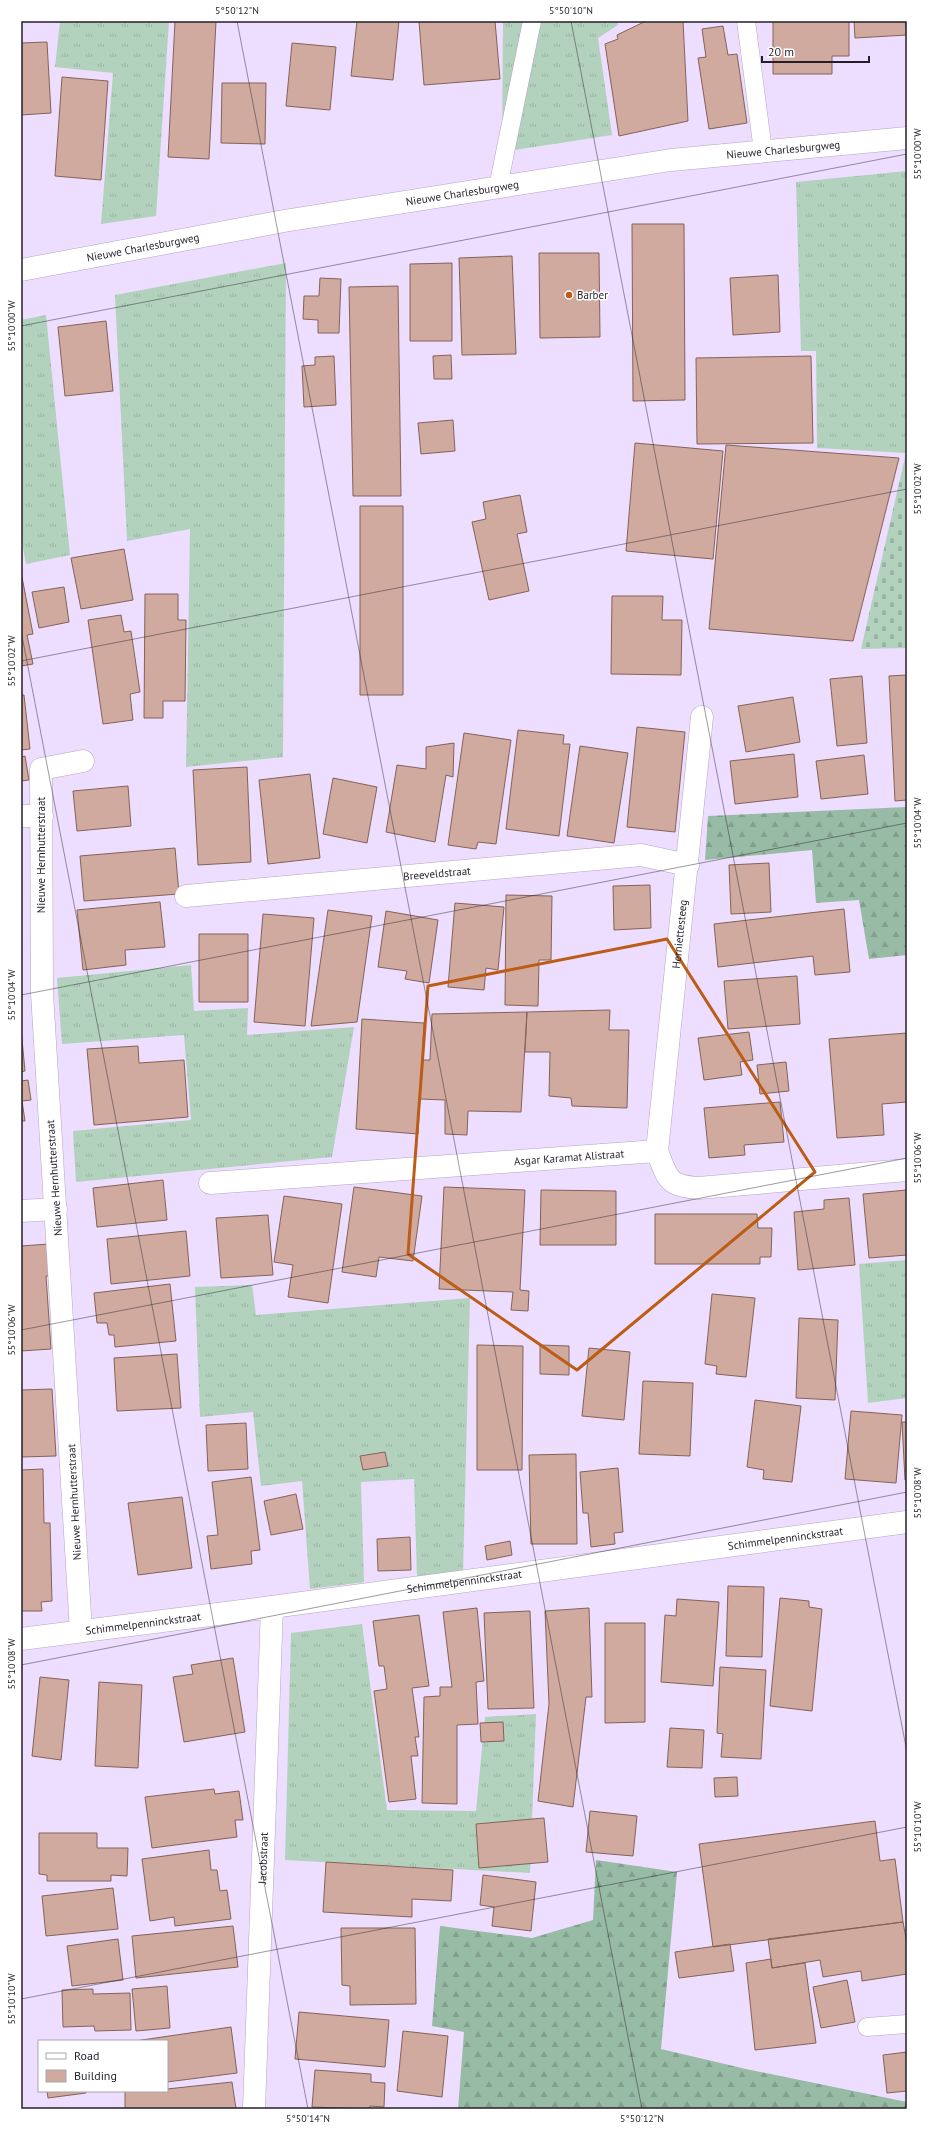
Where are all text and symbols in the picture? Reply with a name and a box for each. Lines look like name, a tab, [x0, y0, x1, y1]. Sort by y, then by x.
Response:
text: 5°50'12"N	[215, 4, 259, 17]
text: 5°50'10"N	[549, 4, 593, 17]
scale bar	[762, 38, 869, 64]
text: 20 m	[768, 44, 794, 59]
text: 55°10'00"W	[911, 128, 924, 180]
street label: Nieuwe Charlesburgweg	[726, 137, 841, 162]
street label: Nieuwe Charlesburgweg	[405, 177, 520, 209]
street label: Nieuwe Charlesburgweg	[85, 230, 200, 265]
place label: Barber	[577, 288, 608, 302]
marker: Barber	[564, 290, 574, 300]
text: 55°10'00"W	[5, 300, 18, 352]
text: 55°10'02"W	[911, 463, 924, 515]
text: 55°10'02"W	[5, 635, 18, 687]
street label: Nieuwe Hernhutterstraat	[34, 797, 48, 913]
text: 55°10'04"W	[911, 797, 924, 849]
street label: Breeveldstraat	[403, 863, 472, 883]
street label: Herniettesteeg	[669, 899, 690, 969]
text: 55°10'04"W	[5, 969, 18, 1021]
street label: Nieuwe Hernhutterstraat	[43, 1119, 65, 1237]
text: 55°10'06"W	[911, 1132, 924, 1184]
street label: Asgar Karamat Alistraat	[514, 1146, 625, 1168]
text: 55°10'06"W	[5, 1304, 18, 1356]
street label: Nieuwe Hernhutterstraat	[64, 1443, 84, 1561]
text: 55°10'08"W	[911, 1467, 924, 1519]
street label: Schimmelpenninckstraat	[727, 1524, 844, 1553]
street label: Schimmelpenninckstraat	[406, 1567, 523, 1596]
street label: Schimmelpenninckstraat	[85, 1609, 202, 1638]
text: 55°10'08"W	[5, 1638, 18, 1690]
text: 55°10'10"W	[911, 1801, 924, 1853]
street label: Jacobstraat	[255, 1832, 271, 1885]
text: 55°10'10"W	[5, 1973, 18, 2025]
legend	[38, 2040, 168, 2092]
text: Road	[74, 2048, 99, 2063]
text: Building	[74, 2068, 117, 2083]
text: 5°50'14"N	[286, 2112, 330, 2125]
text: 5°50'12"N	[620, 2112, 664, 2125]

